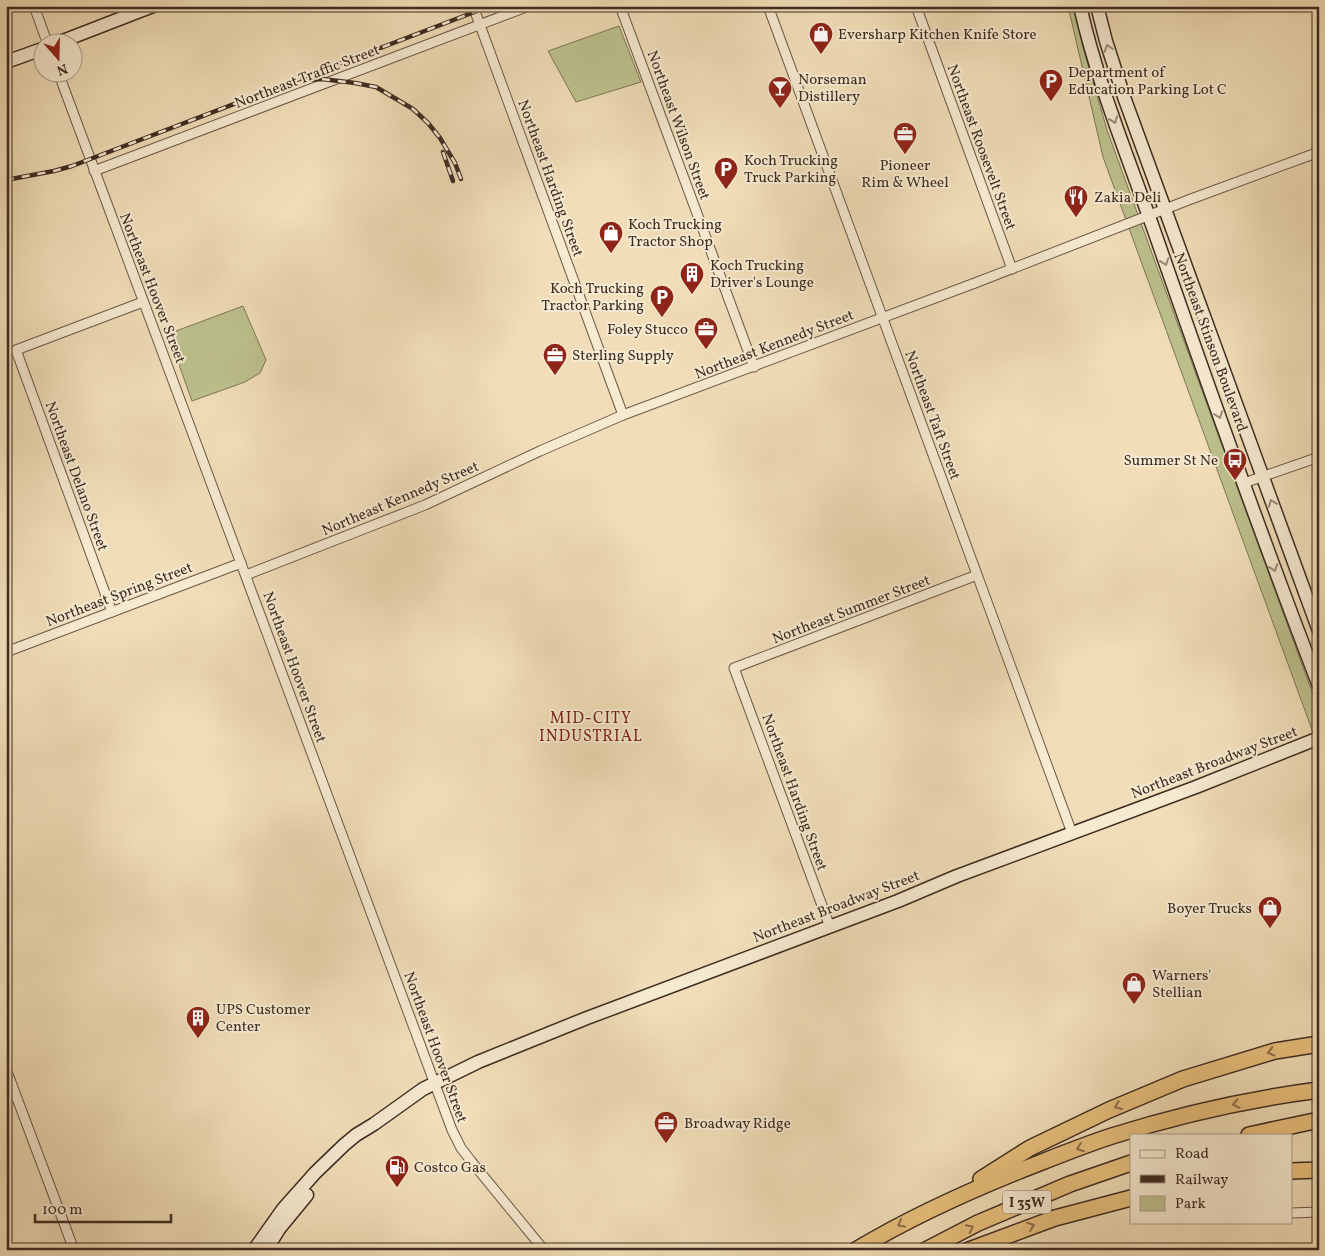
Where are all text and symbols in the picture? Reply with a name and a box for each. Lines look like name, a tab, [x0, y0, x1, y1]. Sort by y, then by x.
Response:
shop icon: Eversharp Kitchen Knife Store	[808, 21, 834, 55]
place label: Eversharp Kitchen Knife Store	[838, 25, 1037, 46]
north arrow	[32, 32, 82, 82]
street label: Northeast Traffic Street	[232, 40, 383, 115]
one-way arrow	[1104, 44, 1114, 53]
street label: Northeast Wilson Street	[641, 48, 714, 203]
text: N	[54, 58, 70, 79]
street label: Northeast Roosevelt Street	[941, 62, 1020, 233]
place label: Department of Education Parking Lot C	[1068, 63, 1227, 101]
parking icon: Department of Education Parking Lot C	[1038, 68, 1064, 102]
place label: Norseman Distillery	[798, 70, 867, 108]
bar icon: Norseman Distillery	[767, 75, 793, 109]
street label: Northeast Harding Street	[511, 97, 588, 260]
one-way arrow	[1108, 115, 1118, 124]
office icon: Pioneer Rim & Wheel	[892, 121, 918, 155]
place label: Koch Trucking Truck Parking	[744, 151, 838, 189]
parking icon: Koch Trucking Truck Parking	[713, 156, 739, 190]
place label: Pioneer Rim & Wheel	[861, 156, 949, 194]
restaurant icon: Zakia Deli	[1063, 184, 1089, 218]
place label: Zakia Deli	[1094, 188, 1161, 209]
street label: Northeast Hoover Street	[113, 210, 190, 367]
place label: Koch Trucking Tractor Shop	[628, 215, 722, 253]
shop icon: Koch Trucking Tractor Shop	[598, 220, 624, 254]
street label: Northeast Stinson Boulevard	[1167, 250, 1252, 435]
place label: Koch Trucking Driver's Lounge	[710, 256, 814, 294]
one-way arrow	[1159, 257, 1169, 265]
building icon: Koch Trucking Driver's Lounge	[679, 261, 705, 295]
place label: Koch Trucking Tractor Parking	[541, 279, 644, 317]
parking icon: Koch Trucking Tractor Parking	[649, 284, 675, 318]
street label: Northeast Kennedy Street	[692, 305, 857, 385]
office icon: Foley Stucco	[693, 316, 719, 350]
place label: Foley Stucco	[607, 320, 688, 341]
office icon: Sterling Supply	[542, 342, 568, 376]
place label: Sterling Supply	[572, 346, 674, 367]
street label: Northeast Taft Street	[898, 348, 965, 483]
street label: Northeast Delano Street	[39, 399, 113, 554]
one-way arrow	[1213, 410, 1223, 419]
bus stop icon: Summer St Ne	[1222, 447, 1248, 481]
place label: Summer St Ne	[1124, 451, 1218, 472]
street label: Northeast Kennedy Street	[319, 457, 482, 542]
one-way arrow	[1268, 499, 1278, 508]
street label: Northeast Spring Street	[43, 558, 196, 633]
one-way arrow	[1268, 563, 1278, 571]
street label: Northeast Summer Street	[769, 571, 934, 650]
street label: Northeast Hoover Street	[256, 589, 331, 746]
district label: MID-CITY INDUSTRIAL	[539, 708, 643, 748]
street label: Northeast Harding Street	[755, 711, 832, 874]
street label: Northeast Broadway Street	[1128, 722, 1301, 805]
street label: Northeast Broadway Street	[750, 866, 923, 949]
shop icon: Boyer Trucks	[1257, 895, 1283, 929]
place label: Boyer Trucks	[1167, 899, 1252, 920]
place label: Warners' Stellian	[1152, 966, 1211, 1004]
street label: Northeast Hoover Street	[397, 969, 472, 1126]
shop icon: Warners' Stellian	[1121, 971, 1147, 1005]
place label: UPS Customer Center	[216, 1000, 311, 1038]
building icon: UPS Customer Center	[185, 1005, 211, 1039]
one-way arrow	[1267, 1047, 1275, 1057]
one-way arrow	[1114, 1099, 1123, 1110]
one-way arrow	[1232, 1099, 1241, 1109]
office icon: Broadway Ridge	[653, 1110, 679, 1144]
place label: Broadway Ridge	[684, 1114, 791, 1135]
legend	[1130, 1134, 1292, 1224]
one-way arrow	[1076, 1142, 1085, 1152]
text: Road	[1175, 1144, 1209, 1165]
fuel station icon: Costco Gas	[384, 1154, 410, 1188]
place label: Costco Gas	[414, 1158, 486, 1179]
text: Railway	[1175, 1170, 1228, 1191]
road number: I 35W	[1003, 1190, 1051, 1214]
scale bar	[35, 1191, 171, 1223]
text: Park	[1175, 1194, 1206, 1215]
text: 100 m	[42, 1200, 82, 1221]
one-way arrow	[897, 1218, 906, 1228]
one-way arrow	[1026, 1222, 1035, 1232]
one-way arrow	[964, 1224, 973, 1234]

